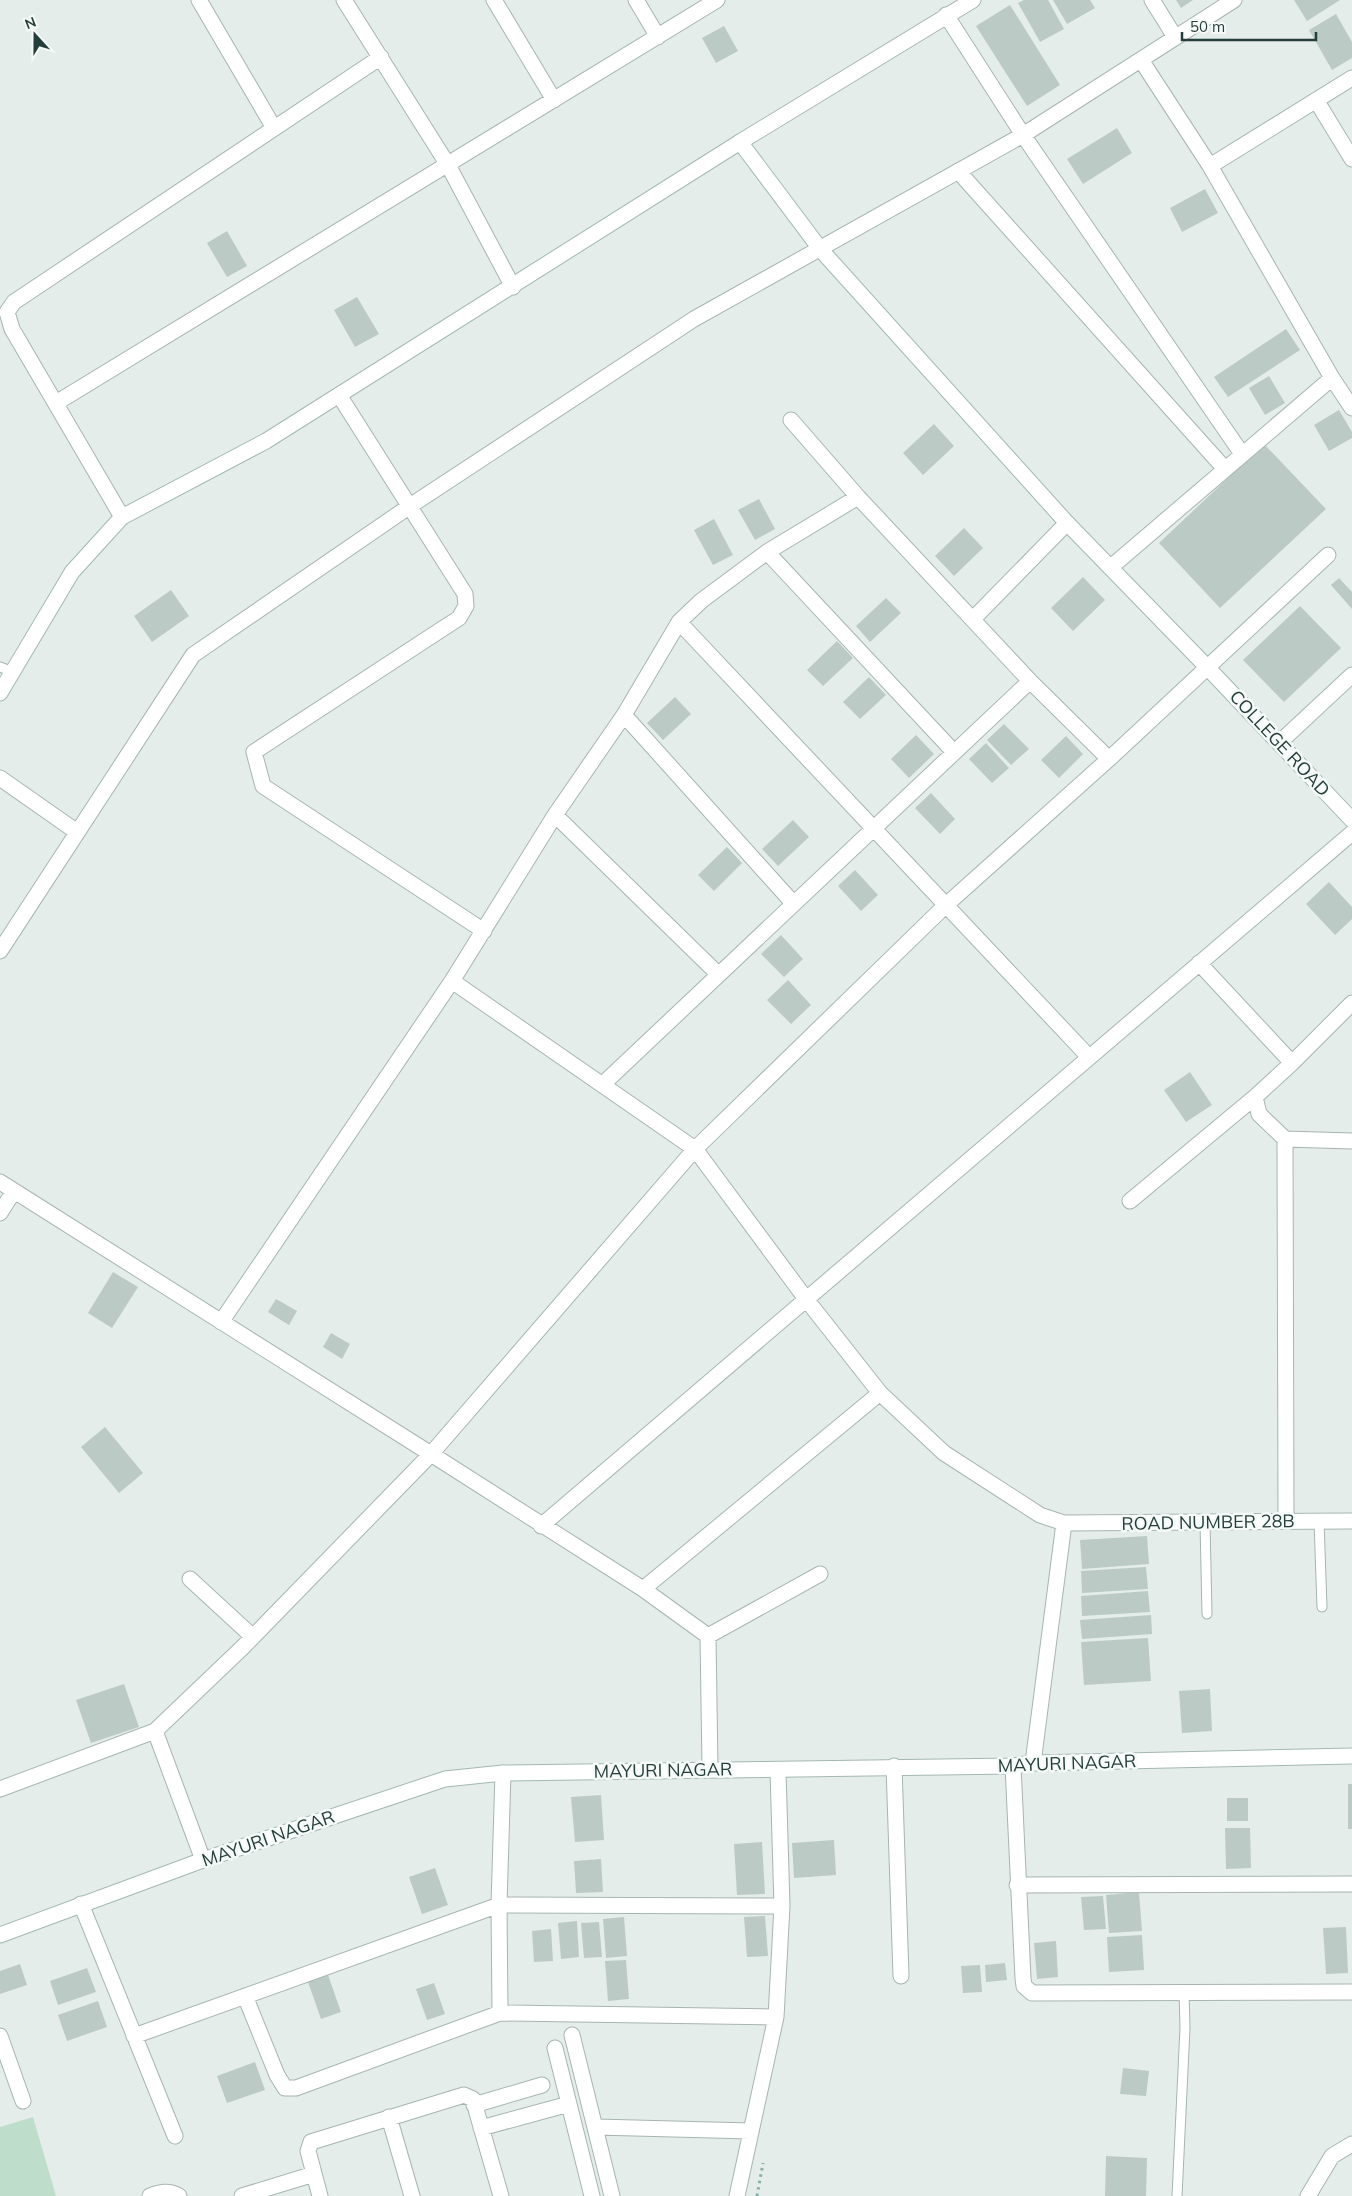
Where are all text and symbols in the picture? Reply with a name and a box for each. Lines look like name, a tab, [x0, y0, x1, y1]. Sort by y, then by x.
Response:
north arrow	[10, 10, 60, 60]
scale bar	[1182, 10, 1316, 42]
text: N	[22, 13, 39, 33]
text: 50 m	[1190, 17, 1225, 36]
street label: COLLEGE ROAD	[1225, 685, 1335, 801]
street label: ROAD NUMBER 28B	[1121, 1509, 1295, 1535]
street label: MAYURI NAGAR	[997, 1749, 1137, 1777]
street label: MAYURI NAGAR	[593, 1757, 733, 1783]
street label: MAYURI NAGAR	[199, 1805, 337, 1871]

